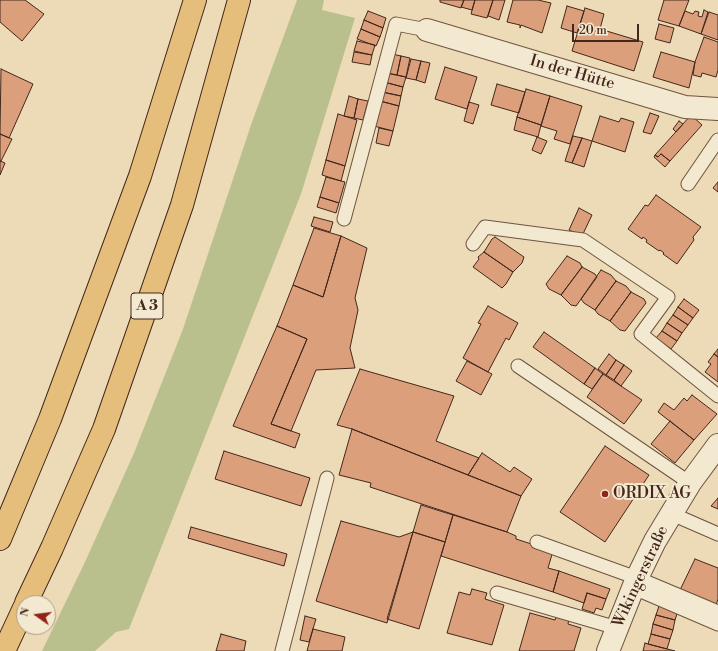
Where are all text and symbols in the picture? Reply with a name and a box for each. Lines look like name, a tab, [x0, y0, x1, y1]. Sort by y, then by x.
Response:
scale bar	[574, 16, 641, 42]
text: 20 m	[579, 23, 607, 38]
street label: In der Hütte	[527, 52, 617, 94]
road number: A 3	[131, 293, 163, 319]
place label: ORDIX AG	[613, 484, 691, 504]
marker: ORDIX AG	[600, 489, 610, 499]
street label: Wikingerstraße	[609, 523, 673, 631]
north arrow	[16, 595, 56, 635]
text: N	[17, 606, 33, 618]

